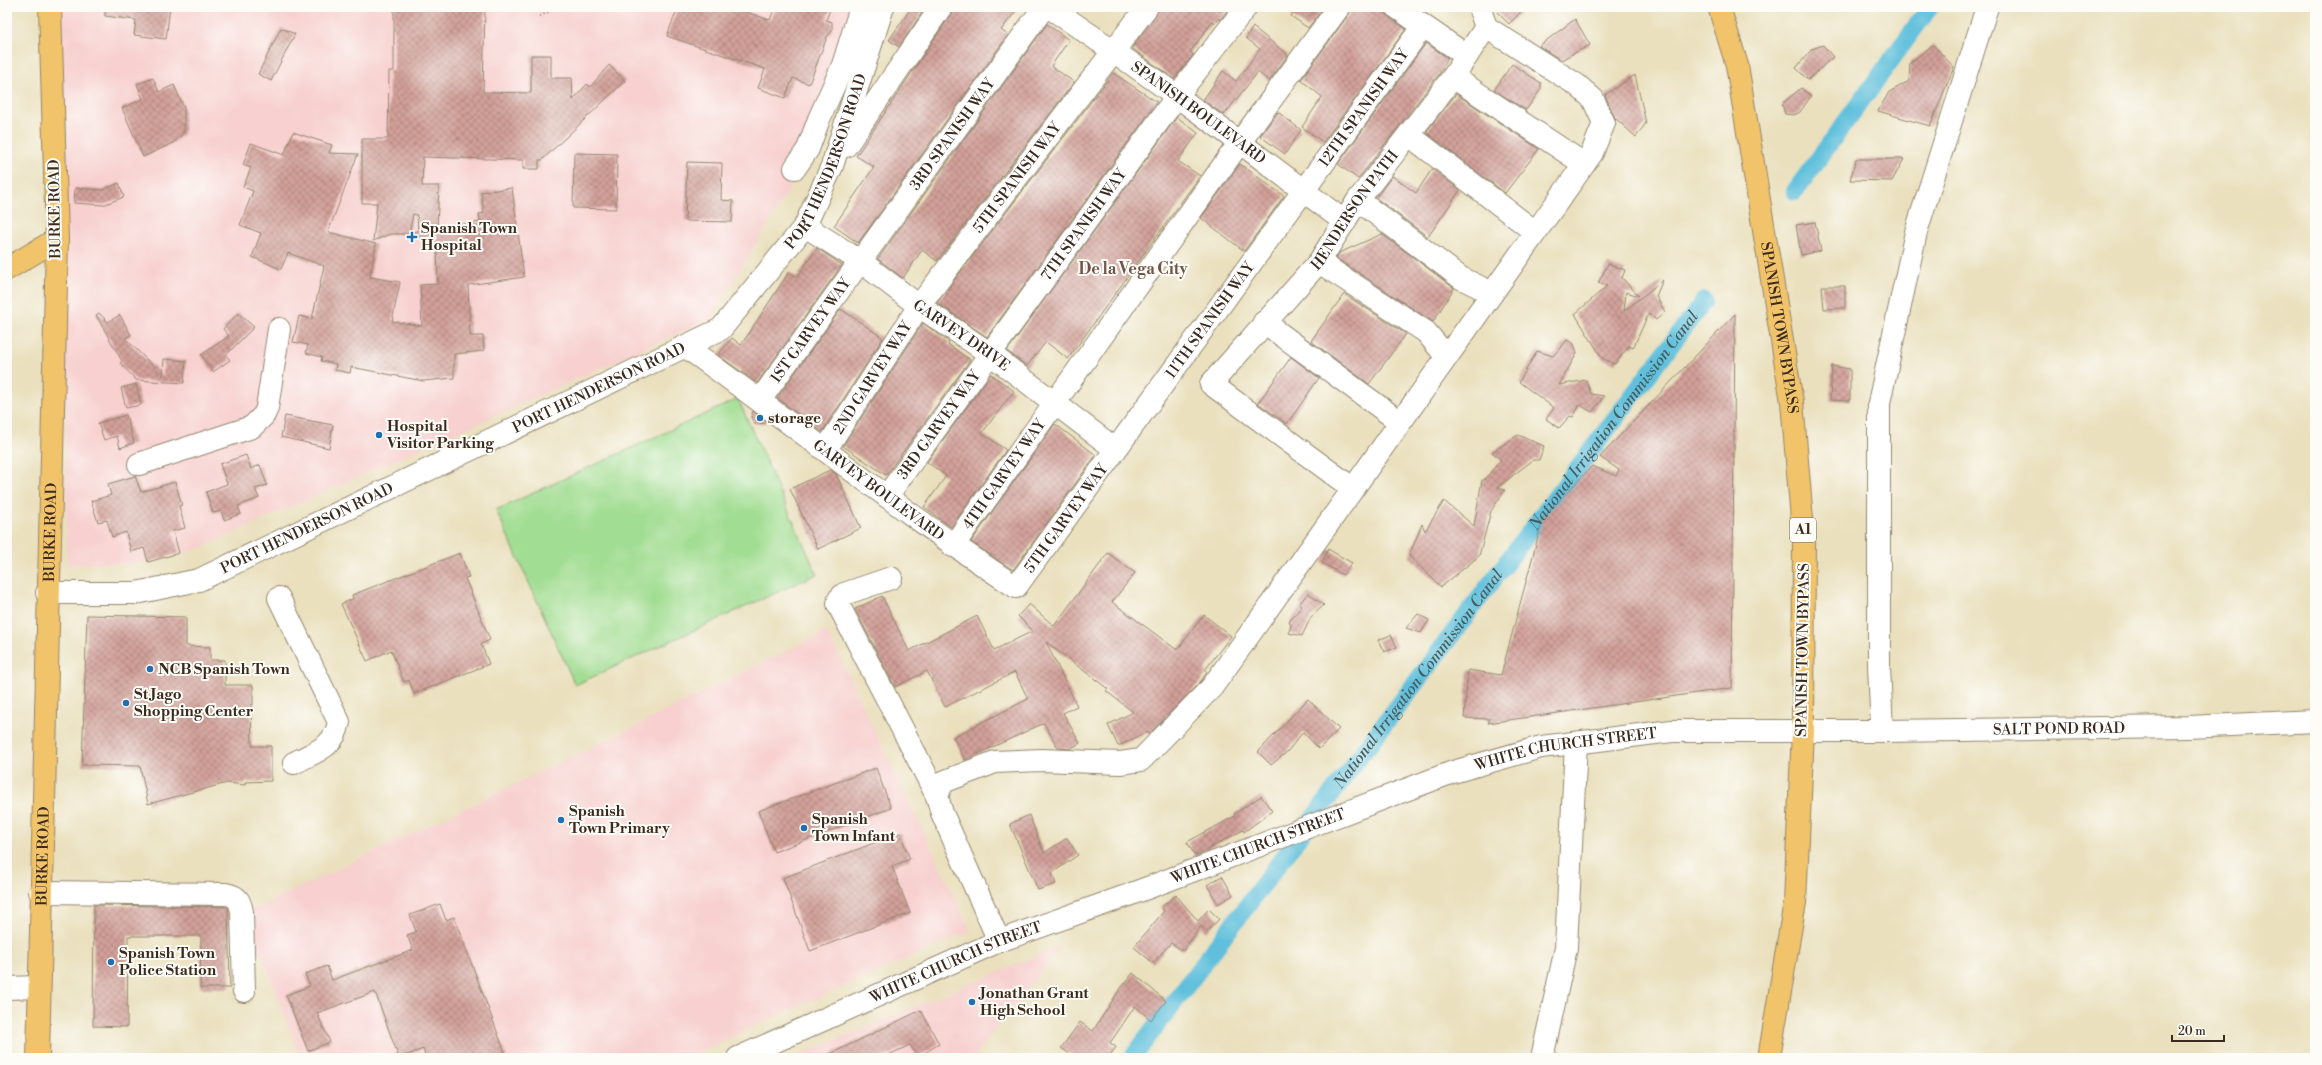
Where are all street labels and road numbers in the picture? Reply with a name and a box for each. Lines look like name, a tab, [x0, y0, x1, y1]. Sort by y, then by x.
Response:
street label: 12TH SPANISH WAY	[1314, 44, 1413, 171]
street label: SPANISH BOULEVARD	[1127, 57, 1270, 168]
street label: PORT HENDERSON ROAD	[780, 71, 871, 253]
street label: 3RD SPANISH WAY	[905, 73, 1000, 194]
street label: 5TH SPANISH WAY	[969, 118, 1066, 237]
street label: HENDERSON PATH	[1307, 146, 1402, 274]
street label: BURKE ROAD	[45, 159, 65, 260]
street label: 7TH SPANISH WAY	[1037, 164, 1131, 284]
street label: SPANISH TOWN BYPASS	[1756, 240, 1802, 415]
street label: 11TH SPANISH WAY	[1161, 257, 1259, 382]
street label: 1ST GARVEY WAY	[766, 273, 855, 387]
street label: GARVEY DRIVE	[910, 295, 1014, 375]
street label: 2ND GARVEY WAY	[829, 317, 917, 438]
street label: PORT HENDERSON ROAD	[509, 338, 688, 437]
street label: 3RD GARVEY WAY	[893, 366, 985, 483]
street label: 4TH GARVEY WAY	[958, 414, 1050, 533]
street label: GARVEY BOULEVARD	[809, 435, 948, 545]
street label: 5TH GARVEY WAY	[1020, 459, 1113, 577]
street label: PORT HENDERSON ROAD	[217, 479, 396, 578]
street label: BURKE ROAD	[40, 482, 61, 583]
road number: A1	[1790, 518, 1816, 542]
street label: SPANISH TOWN BYPASS	[1792, 563, 1814, 737]
street label: SALT POND ROAD	[1993, 718, 2125, 739]
street label: WHITE CHURCH STREET	[1471, 723, 1658, 775]
street label: WHITE CHURCH STREET	[1167, 804, 1348, 888]
street label: BURKE ROAD	[32, 806, 53, 907]
street label: WHITE CHURCH STREET	[866, 917, 1045, 1008]

